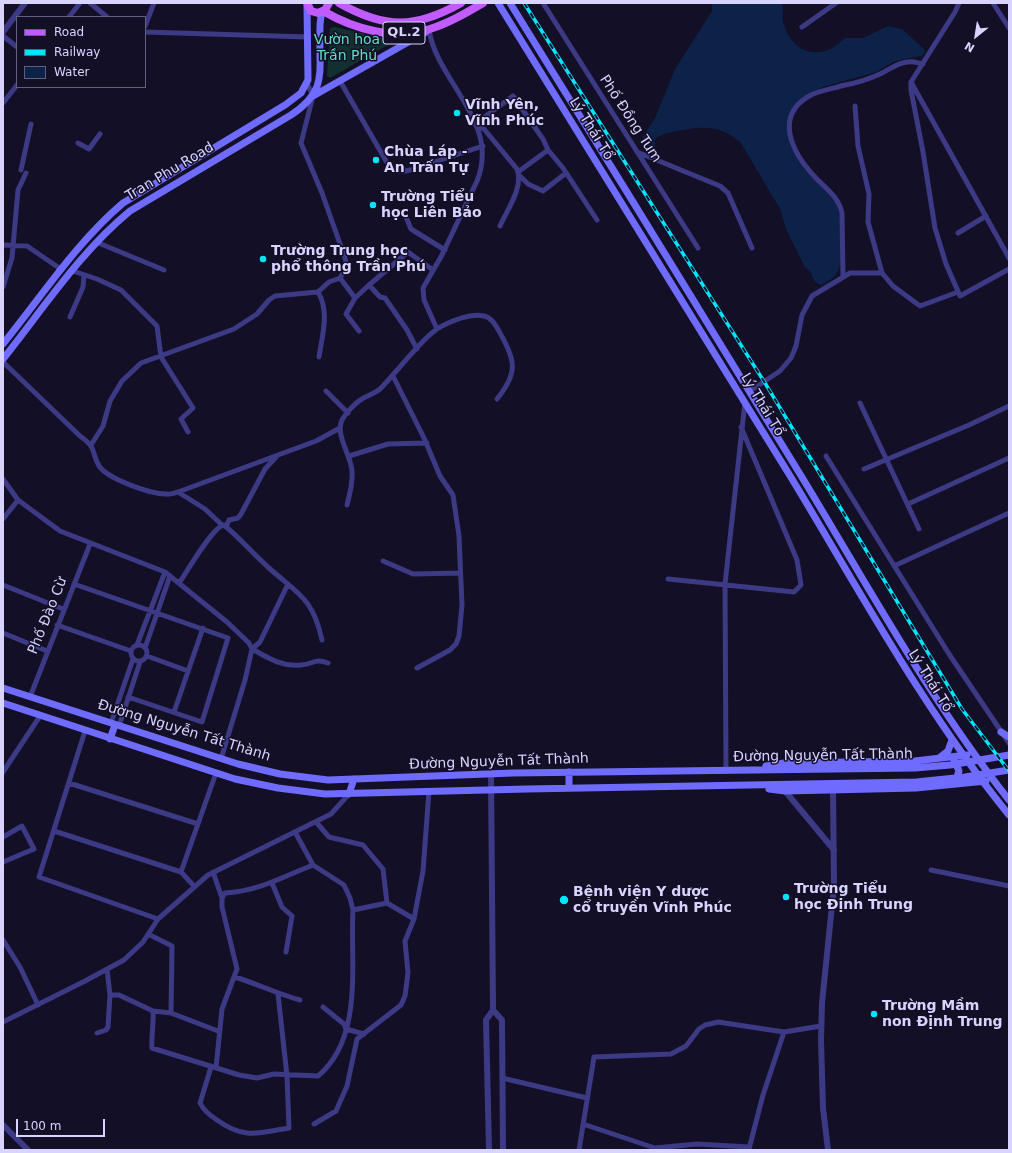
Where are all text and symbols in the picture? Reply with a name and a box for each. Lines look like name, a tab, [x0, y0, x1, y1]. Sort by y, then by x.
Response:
legend	[16, 16, 146, 88]
north arrow	[956, 16, 996, 56]
road number: QL.2	[383, 22, 425, 44]
text: Road	[54, 25, 84, 39]
park label: Vườn hoa Trần Phú	[314, 32, 380, 64]
text: N	[963, 39, 977, 55]
text: Railway	[54, 45, 100, 59]
text: Water	[54, 65, 89, 79]
street label: Phố Đồng Tum	[595, 72, 665, 166]
street label: Lý Thái Tổ	[565, 95, 617, 163]
place label: Vĩnh Yên, Vĩnh Phúc	[465, 97, 544, 130]
marker: Vĩnh Yên, Vĩnh Phúc	[452, 108, 462, 118]
street label: Tran Phu Road	[123, 139, 217, 205]
place label: Chùa Láp - An Trấn Tự	[384, 144, 468, 176]
marker: Chùa Láp - An Trấn Tự	[371, 155, 381, 165]
place label: Trường Tiểu học Liên Bảo	[381, 189, 482, 222]
marker: Trường Tiểu học Liên Bảo	[368, 200, 378, 210]
place label: Trường Trung học phổ thông Trần Phú	[271, 243, 426, 276]
marker: Trường Trung học phổ thông Trần Phú	[258, 254, 268, 264]
street label: Lý Thái Tổ	[737, 370, 787, 440]
street label: Phố Đào Cừ	[25, 575, 71, 657]
street label: Lý Thái Tổ	[904, 647, 956, 715]
street label: Đường Nguyễn Tất Thành	[96, 697, 272, 765]
street label: Đường Nguyễn Tất Thành	[733, 746, 913, 766]
street label: Đường Nguyễn Tất Thành	[409, 750, 589, 774]
place label: Trường Tiểu học Định Trung	[794, 881, 913, 914]
place label: Bệnh viện Y dược cổ truyền Vĩnh Phúc	[573, 884, 732, 916]
marker: Trường Tiểu học Định Trung	[781, 892, 791, 902]
marker: Bệnh viện Y dược cổ truyền Vĩnh Phúc	[558, 894, 570, 906]
place label: Trường Mầm non Định Trung	[882, 998, 1003, 1030]
marker: Trường Mầm non Định Trung	[869, 1009, 879, 1019]
scale bar	[18, 1111, 107, 1137]
text: 100 m	[23, 1119, 61, 1133]

